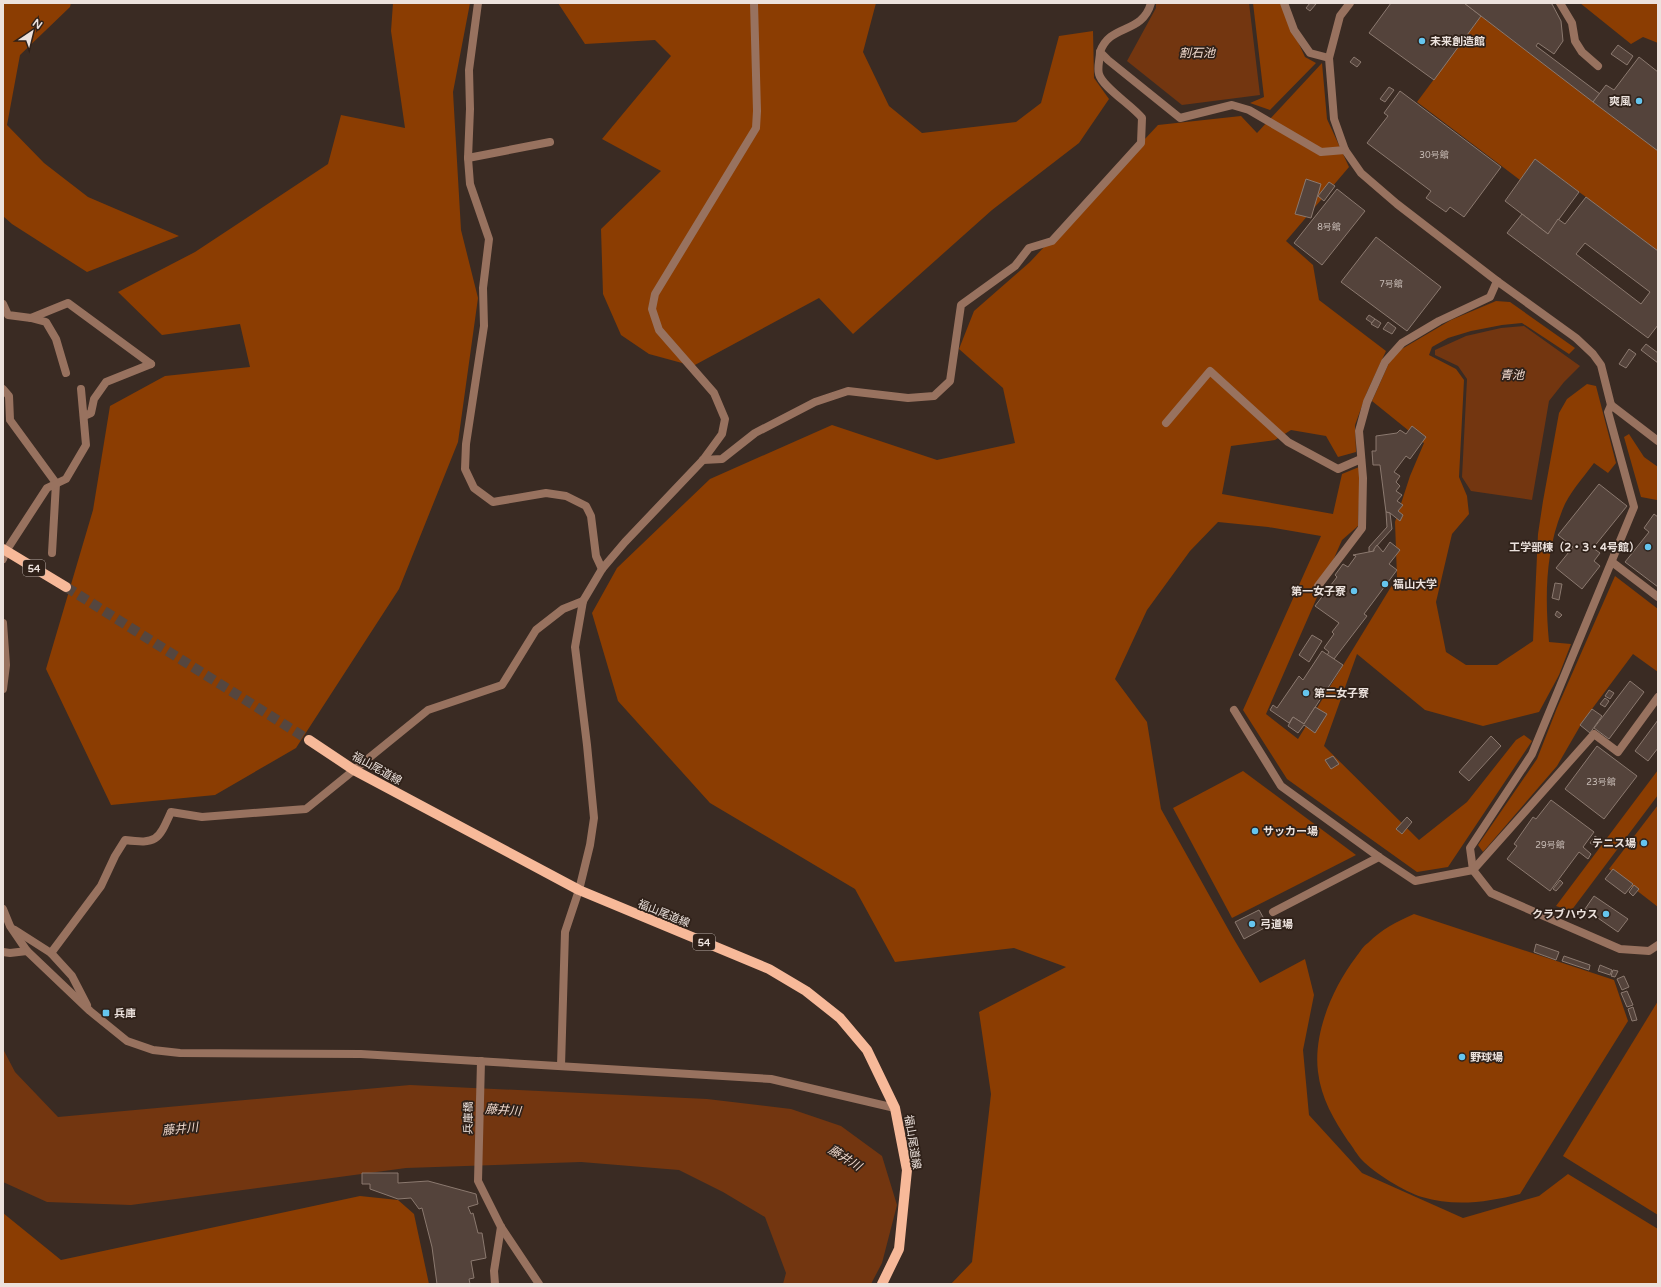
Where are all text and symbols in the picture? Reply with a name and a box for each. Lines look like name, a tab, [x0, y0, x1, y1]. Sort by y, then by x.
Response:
north arrow	[12, 12, 52, 52]
text: N	[30, 16, 45, 32]
place label: 未来創造館	[1430, 35, 1485, 48]
marker: 未来創造館	[1417, 36, 1427, 46]
water label: 割石池	[1179, 46, 1216, 60]
place label: 爽風	[1609, 95, 1631, 108]
marker: 爽風	[1634, 96, 1644, 106]
house number: 30号館	[1419, 150, 1449, 161]
house number: 8号館	[1317, 222, 1341, 233]
house number: 7号館	[1379, 279, 1403, 290]
water label: 青池	[1500, 368, 1525, 382]
place label: 工学部棟（2・3・4号館）	[1509, 541, 1640, 554]
marker: 工学部棟（2・3・4号館）	[1643, 542, 1653, 552]
road number: 54	[23, 560, 45, 576]
place label: 福山大学	[1393, 578, 1437, 591]
marker: 福山大学	[1380, 579, 1390, 589]
place label: 第一女子寮	[1291, 585, 1346, 598]
marker: 第一女子寮	[1349, 586, 1359, 596]
place label: 第二女子寮	[1314, 687, 1369, 700]
marker: 第二女子寮	[1301, 688, 1311, 698]
street label: 福山尾道線	[350, 749, 404, 787]
house number: 23号館	[1586, 777, 1616, 788]
place label: サッカー場	[1263, 825, 1318, 838]
marker: サッカー場	[1250, 826, 1260, 836]
place label: テニス場	[1592, 837, 1636, 850]
marker: テニス場	[1639, 838, 1649, 848]
house number: 29号館	[1535, 840, 1565, 851]
street label: 福山尾道線	[636, 897, 692, 930]
place label: クラブハウス	[1532, 908, 1598, 921]
marker: クラブハウス	[1601, 909, 1611, 919]
place label: 弓道場	[1260, 918, 1293, 931]
marker: 弓道場	[1247, 919, 1257, 929]
road number: 54	[693, 934, 715, 950]
place label: 兵庫	[114, 1007, 136, 1020]
marker: 兵庫	[101, 1008, 111, 1018]
place label: 野球場	[1470, 1051, 1503, 1064]
marker: 野球場	[1457, 1052, 1467, 1062]
street label: 兵庫橋	[462, 1101, 475, 1135]
water label: 藤井川	[485, 1102, 523, 1118]
street label: 福山尾道線	[902, 1114, 923, 1170]
water label: 藤井川	[161, 1120, 201, 1138]
water label: 藤井川	[826, 1143, 866, 1175]

